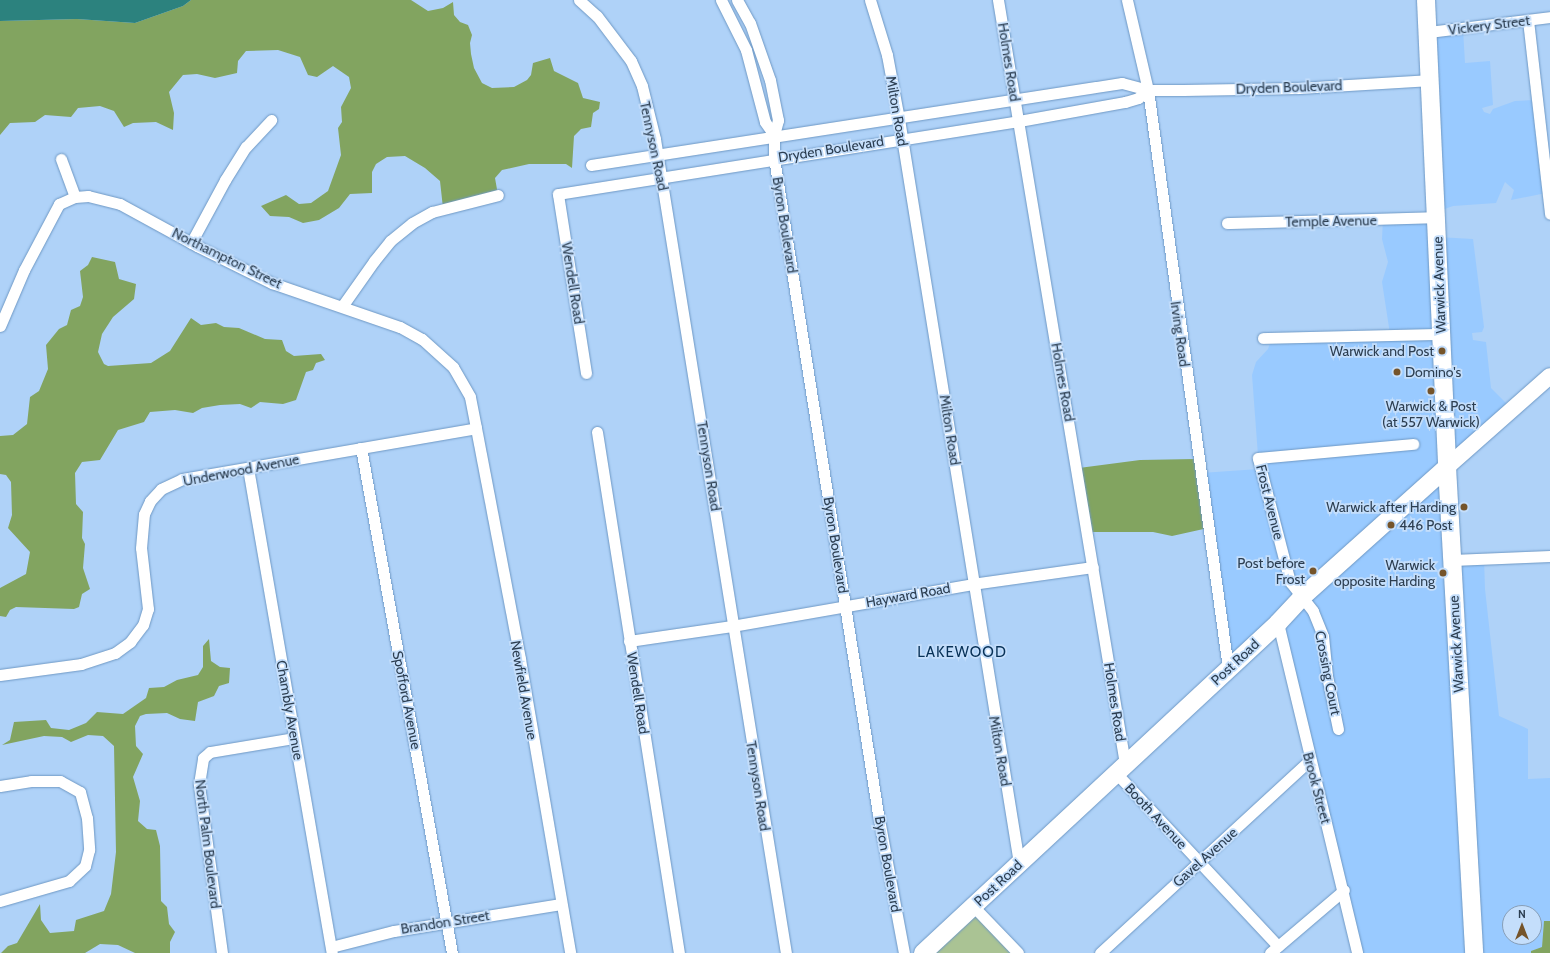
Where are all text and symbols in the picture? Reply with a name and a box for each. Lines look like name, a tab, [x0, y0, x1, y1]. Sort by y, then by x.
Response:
street label: Vickery Street	[1447, 12, 1531, 38]
street label: Holmes Road	[994, 21, 1024, 103]
street label: Milton Road	[883, 75, 911, 147]
street label: Dryden Boulevard	[1235, 77, 1343, 97]
street label: Tennyson Road	[636, 100, 672, 192]
street label: Dryden Boulevard	[777, 132, 885, 166]
street label: Byron Boulevard	[769, 176, 801, 274]
street label: Temple Avenue	[1285, 212, 1377, 230]
street label: Northampton Street	[169, 224, 285, 292]
street label: Warwick Avenue	[1429, 236, 1449, 334]
street label: Wendell Road	[558, 241, 588, 325]
street label: Irving Road	[1167, 300, 1193, 368]
street label: Holmes Road	[1048, 341, 1078, 423]
place label: Warwick and Post	[1330, 343, 1434, 359]
marker: Warwick and Post	[1437, 346, 1447, 356]
place label: Domino's	[1405, 364, 1461, 380]
marker: Domino's	[1392, 367, 1402, 377]
marker: Warwick & Post (at 557 Warwick)	[1426, 386, 1436, 396]
street label: Milton Road	[936, 394, 964, 466]
place label: Warwick & Post (at 557 Warwick)	[1382, 398, 1480, 430]
street label: Tennyson Road	[694, 420, 724, 512]
street label: Underwood Avenue	[182, 451, 300, 489]
street label: Frost Avenue	[1253, 463, 1287, 541]
street label: Byron Boulevard	[820, 496, 852, 594]
place label: Warwick after Harding	[1326, 499, 1456, 515]
marker: Warwick after Harding	[1459, 502, 1469, 512]
place label: 446 Post	[1399, 517, 1452, 533]
marker: 446 Post	[1386, 520, 1396, 530]
place label: Post before Frost	[1237, 555, 1305, 588]
place label: Warwick opposite Harding	[1334, 557, 1435, 590]
marker: Post before Frost	[1308, 566, 1318, 576]
marker: Warwick opposite Harding	[1438, 568, 1448, 578]
street label: Hayward Road	[864, 579, 952, 611]
street label: Warwick Avenue	[1445, 595, 1467, 693]
street label: Crossing Court	[1312, 629, 1344, 717]
street label: Post Road	[1207, 636, 1263, 688]
street label: Newfield Avenue	[507, 639, 541, 741]
district label: LAKEWOOD	[917, 644, 1007, 662]
street label: Spofford Avenue	[389, 649, 425, 751]
street label: Wendell Road	[623, 651, 653, 735]
street label: Chambly Avenue	[273, 659, 307, 761]
street label: Holmes Road	[1100, 661, 1130, 743]
street label: Milton Road	[986, 715, 1014, 787]
street label: Tennyson Road	[743, 740, 773, 832]
street label: Brook Street	[1299, 750, 1335, 826]
street label: North Palm Boulevard	[192, 779, 224, 909]
street label: Booth Avenue	[1121, 780, 1191, 852]
street label: Byron Boulevard	[871, 815, 905, 913]
street label: Gavel Avenue	[1169, 824, 1241, 890]
street label: Post Road	[970, 857, 1026, 909]
north arrow	[1502, 905, 1542, 945]
street label: Brandon Street	[399, 907, 491, 937]
text: N	[1518, 907, 1526, 921]

